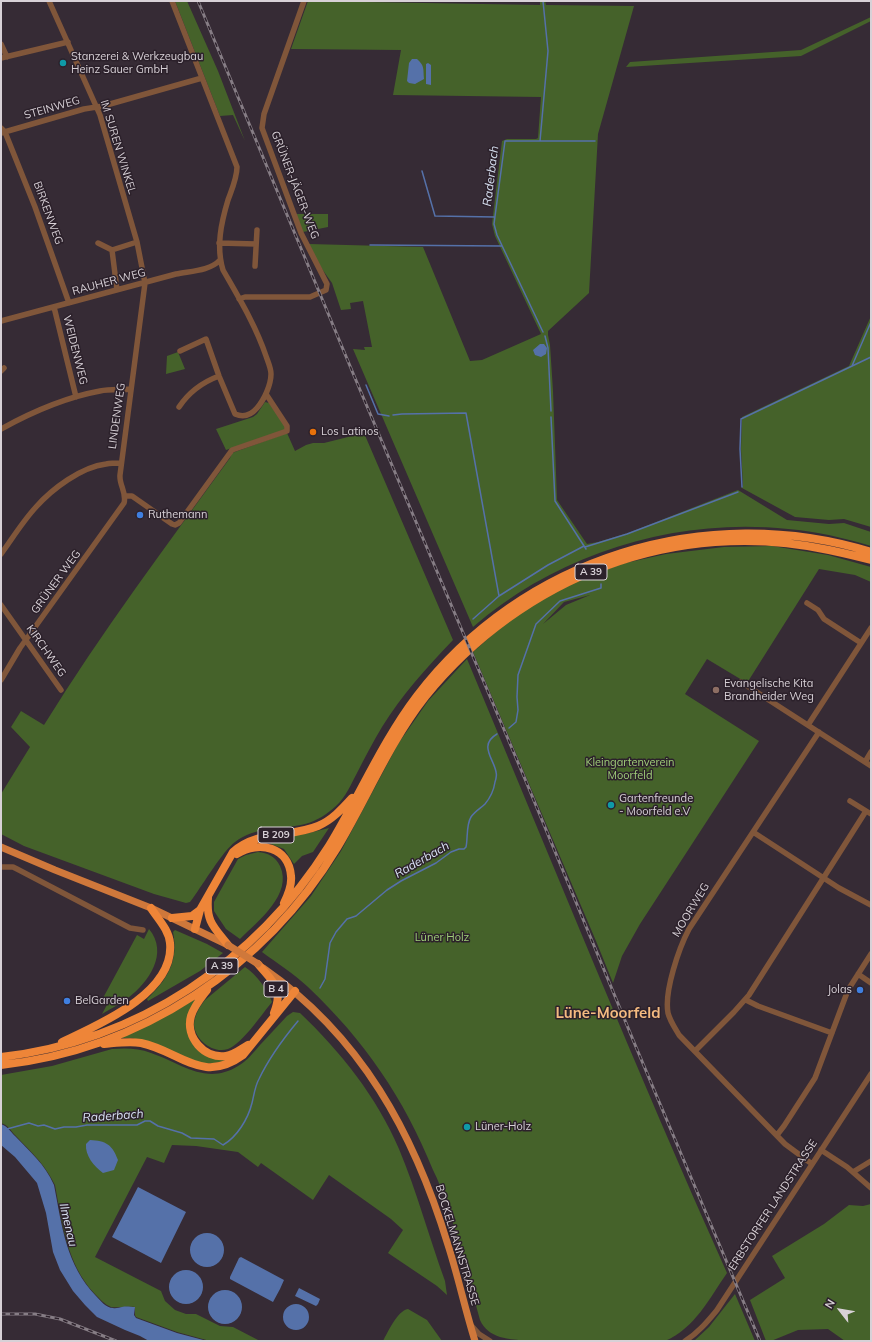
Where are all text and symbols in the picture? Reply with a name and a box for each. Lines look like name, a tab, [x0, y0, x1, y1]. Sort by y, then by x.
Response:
place label: Stanzerei & Werkzeugbau Heinz Sauer GmbH	[71, 50, 203, 76]
marker: Stanzerei & Werkzeugbau Heinz Sauer GmbH	[58, 58, 68, 68]
street label: STEINWEG	[23, 94, 81, 122]
street label: IM SUREN WINKEL	[97, 98, 139, 196]
street label: GRÜNER-JÄGER-WEG	[268, 129, 322, 241]
water label: Raderbach	[480, 145, 502, 207]
street label: BIRKENWEG	[30, 180, 66, 246]
street label: RAUHER WEG	[71, 266, 147, 298]
street label: WEIDENWEG	[60, 314, 90, 386]
street label: LINDENWEG	[106, 382, 128, 450]
place label: Los Latinos	[321, 425, 379, 439]
marker: Los Latinos	[308, 427, 318, 437]
place label: Ruthemann	[148, 508, 207, 522]
marker: Ruthemann	[135, 510, 145, 520]
street label: GRÜNER WEG	[28, 548, 84, 616]
road number: A 39	[575, 564, 607, 580]
street label: KIRCHWEG	[23, 623, 69, 679]
place label: Evangelische Kita Brandheider Weg	[724, 677, 814, 703]
marker: Evangelische Kita Brandheider Weg	[711, 685, 721, 695]
park label: Kleingartenverein Moorfeld	[585, 756, 675, 782]
place label: Gartenfreunde - Moorfeld e.V	[619, 792, 693, 818]
marker: Gartenfreunde - Moorfeld e.V	[606, 800, 616, 810]
road number: B 209	[258, 827, 294, 843]
water label: Raderbach	[392, 839, 452, 881]
street label: MOORWEG	[670, 881, 712, 939]
park label: Lüner Holz	[415, 931, 469, 945]
road number: A 39	[206, 958, 238, 974]
road number: B 4	[264, 981, 288, 997]
place label: Jolas	[827, 983, 852, 997]
marker: Jolas	[855, 985, 865, 995]
place label: BelGarden	[75, 994, 129, 1008]
marker: BelGarden	[62, 996, 72, 1006]
district label: Lüne-Moorfeld	[555, 1004, 661, 1022]
water label: Raderbach	[82, 1107, 144, 1125]
place label: Lüner-Holz	[475, 1120, 531, 1134]
marker: Lüner-Holz	[462, 1122, 472, 1132]
street label: ERBSTORFER LANDSTRASSE	[726, 1137, 820, 1273]
street label: BOCKELMANNSTRASSE	[432, 1183, 482, 1307]
water label: Ilmenau	[56, 1202, 80, 1248]
north arrow	[820, 1290, 860, 1330]
text: N	[822, 1297, 838, 1311]

